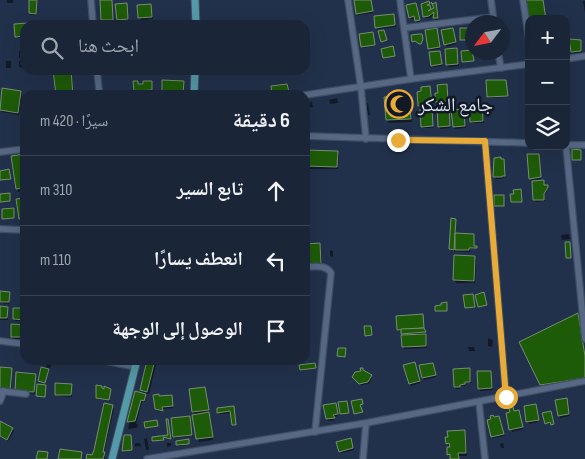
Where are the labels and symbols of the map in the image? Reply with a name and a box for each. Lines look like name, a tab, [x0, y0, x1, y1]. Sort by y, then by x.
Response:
north arrow	[465, 15, 510, 60]
mosque icon: جامع الشكر	[384, 89, 414, 119]
place label: جامع الشكر	[417, 94, 493, 117]
route end	[387, 129, 410, 152]
route start	[495, 386, 518, 409]

